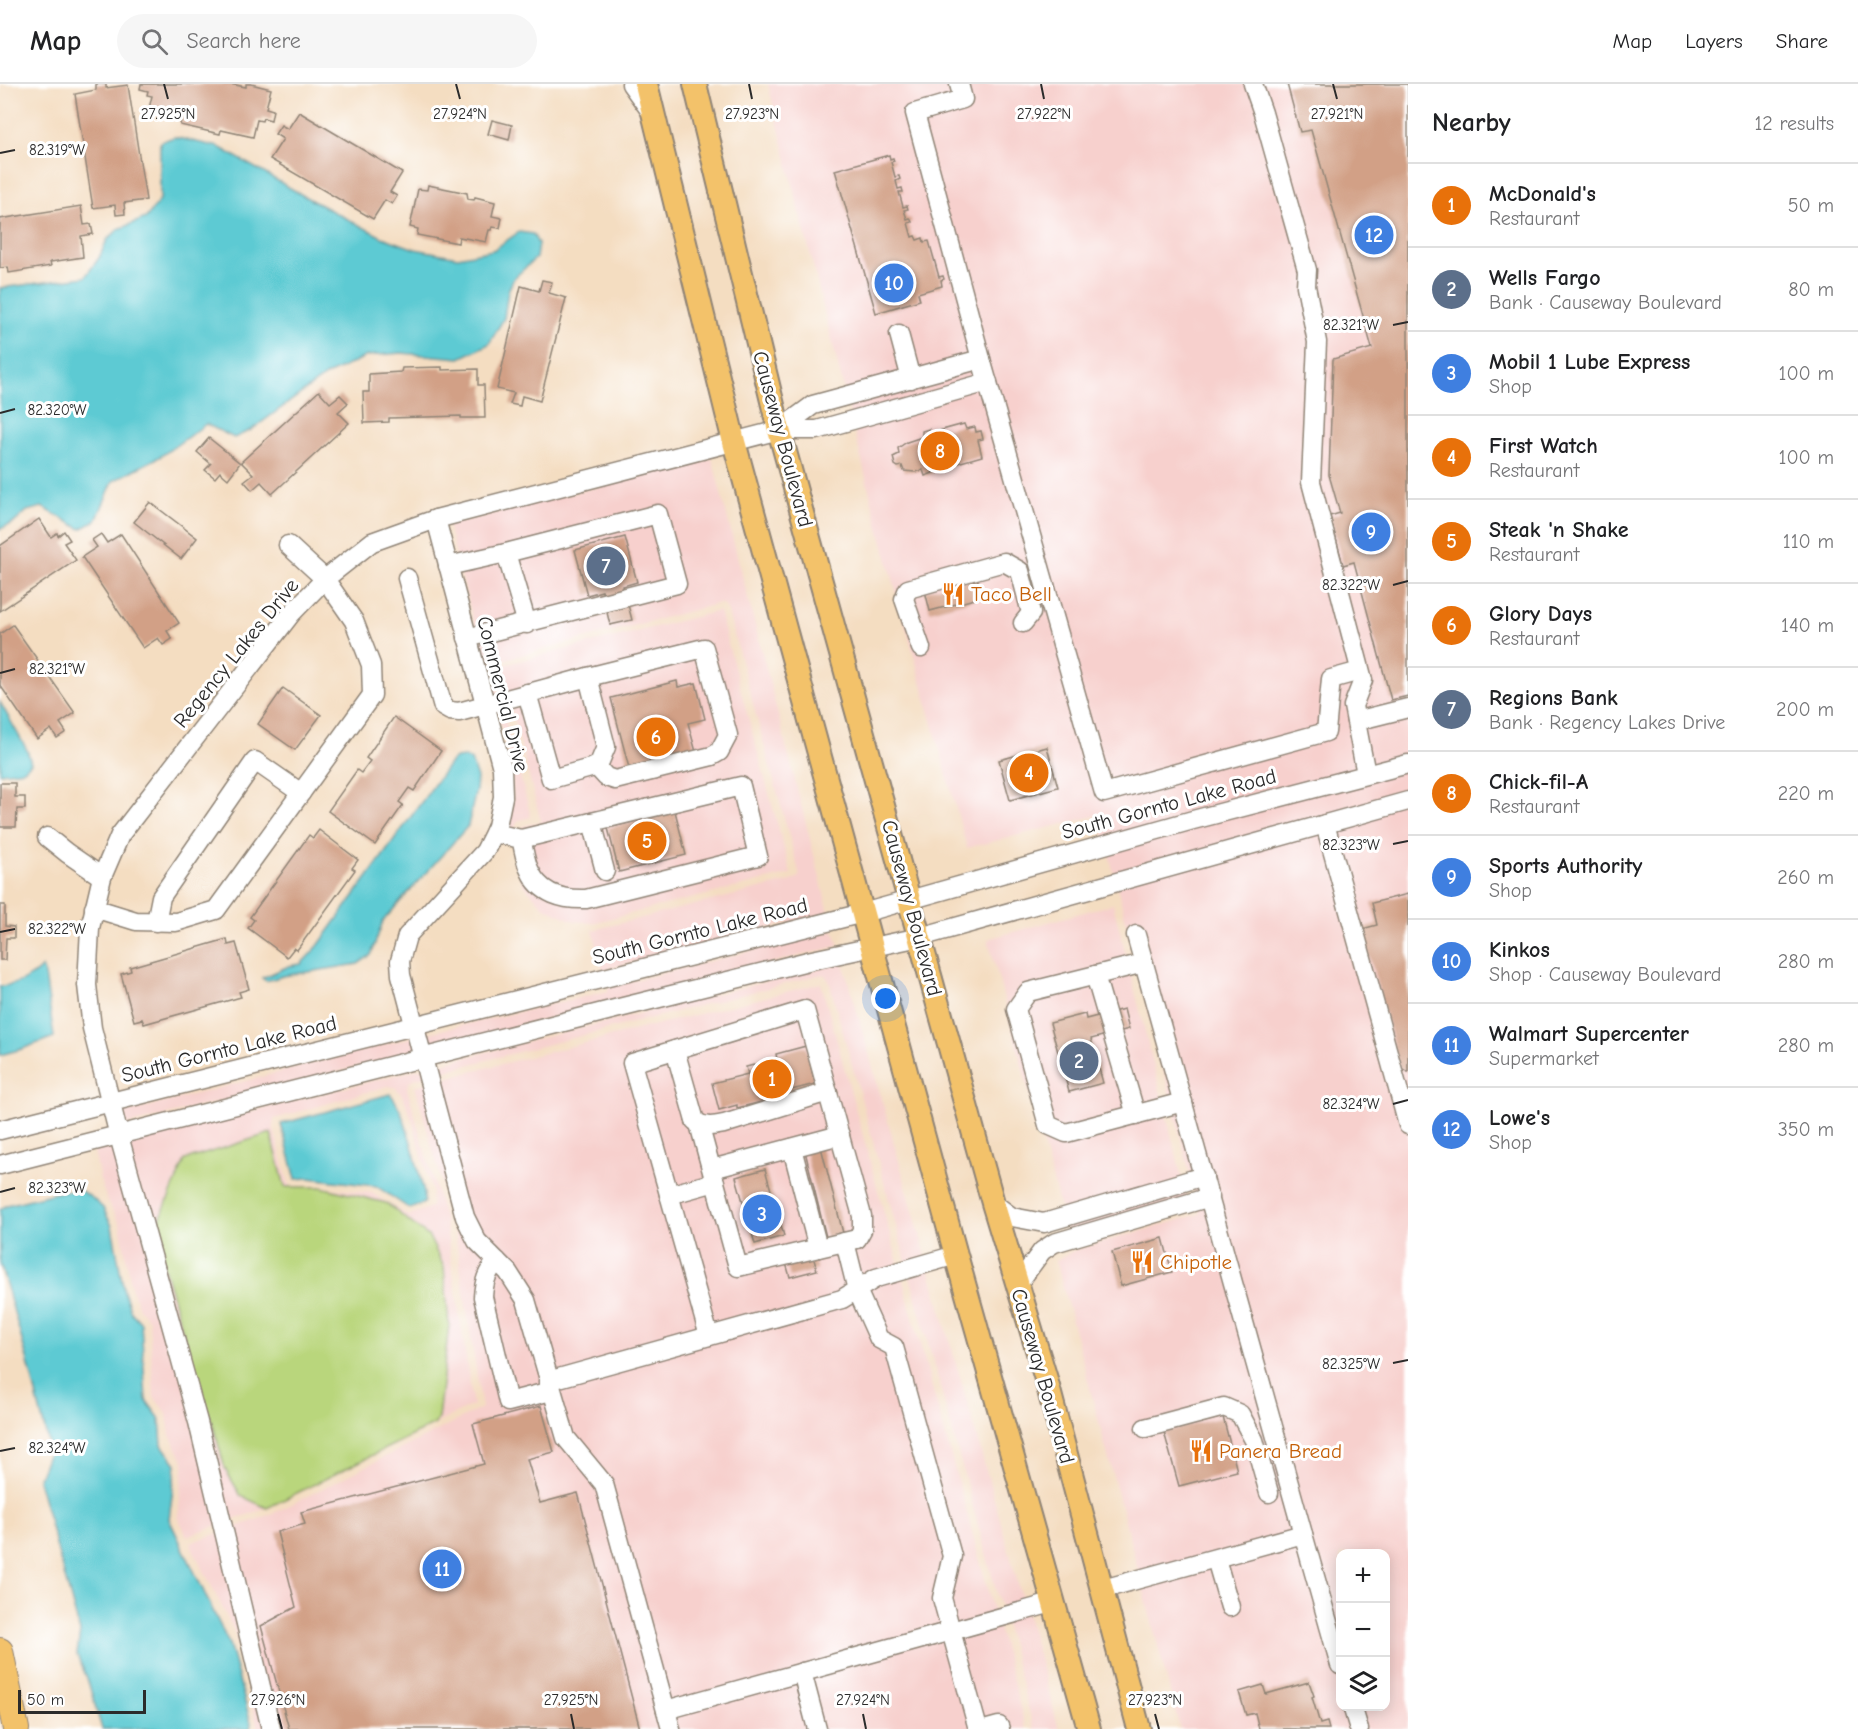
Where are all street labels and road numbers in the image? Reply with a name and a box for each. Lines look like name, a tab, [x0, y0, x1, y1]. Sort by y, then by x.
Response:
street label: Causeway Boulevard	[748, 348, 818, 530]
street label: Regency Lakes Drive	[169, 574, 303, 732]
street label: Commercial Drive	[472, 614, 534, 774]
street label: South Gornto Lake Road	[1059, 764, 1279, 844]
street label: Causeway Boulevard	[877, 817, 947, 999]
street label: South Gornto Lake Road	[590, 893, 810, 969]
street label: South Gornto Lake Road	[119, 1011, 339, 1087]
street label: Causeway Boulevard	[1007, 1286, 1079, 1466]

